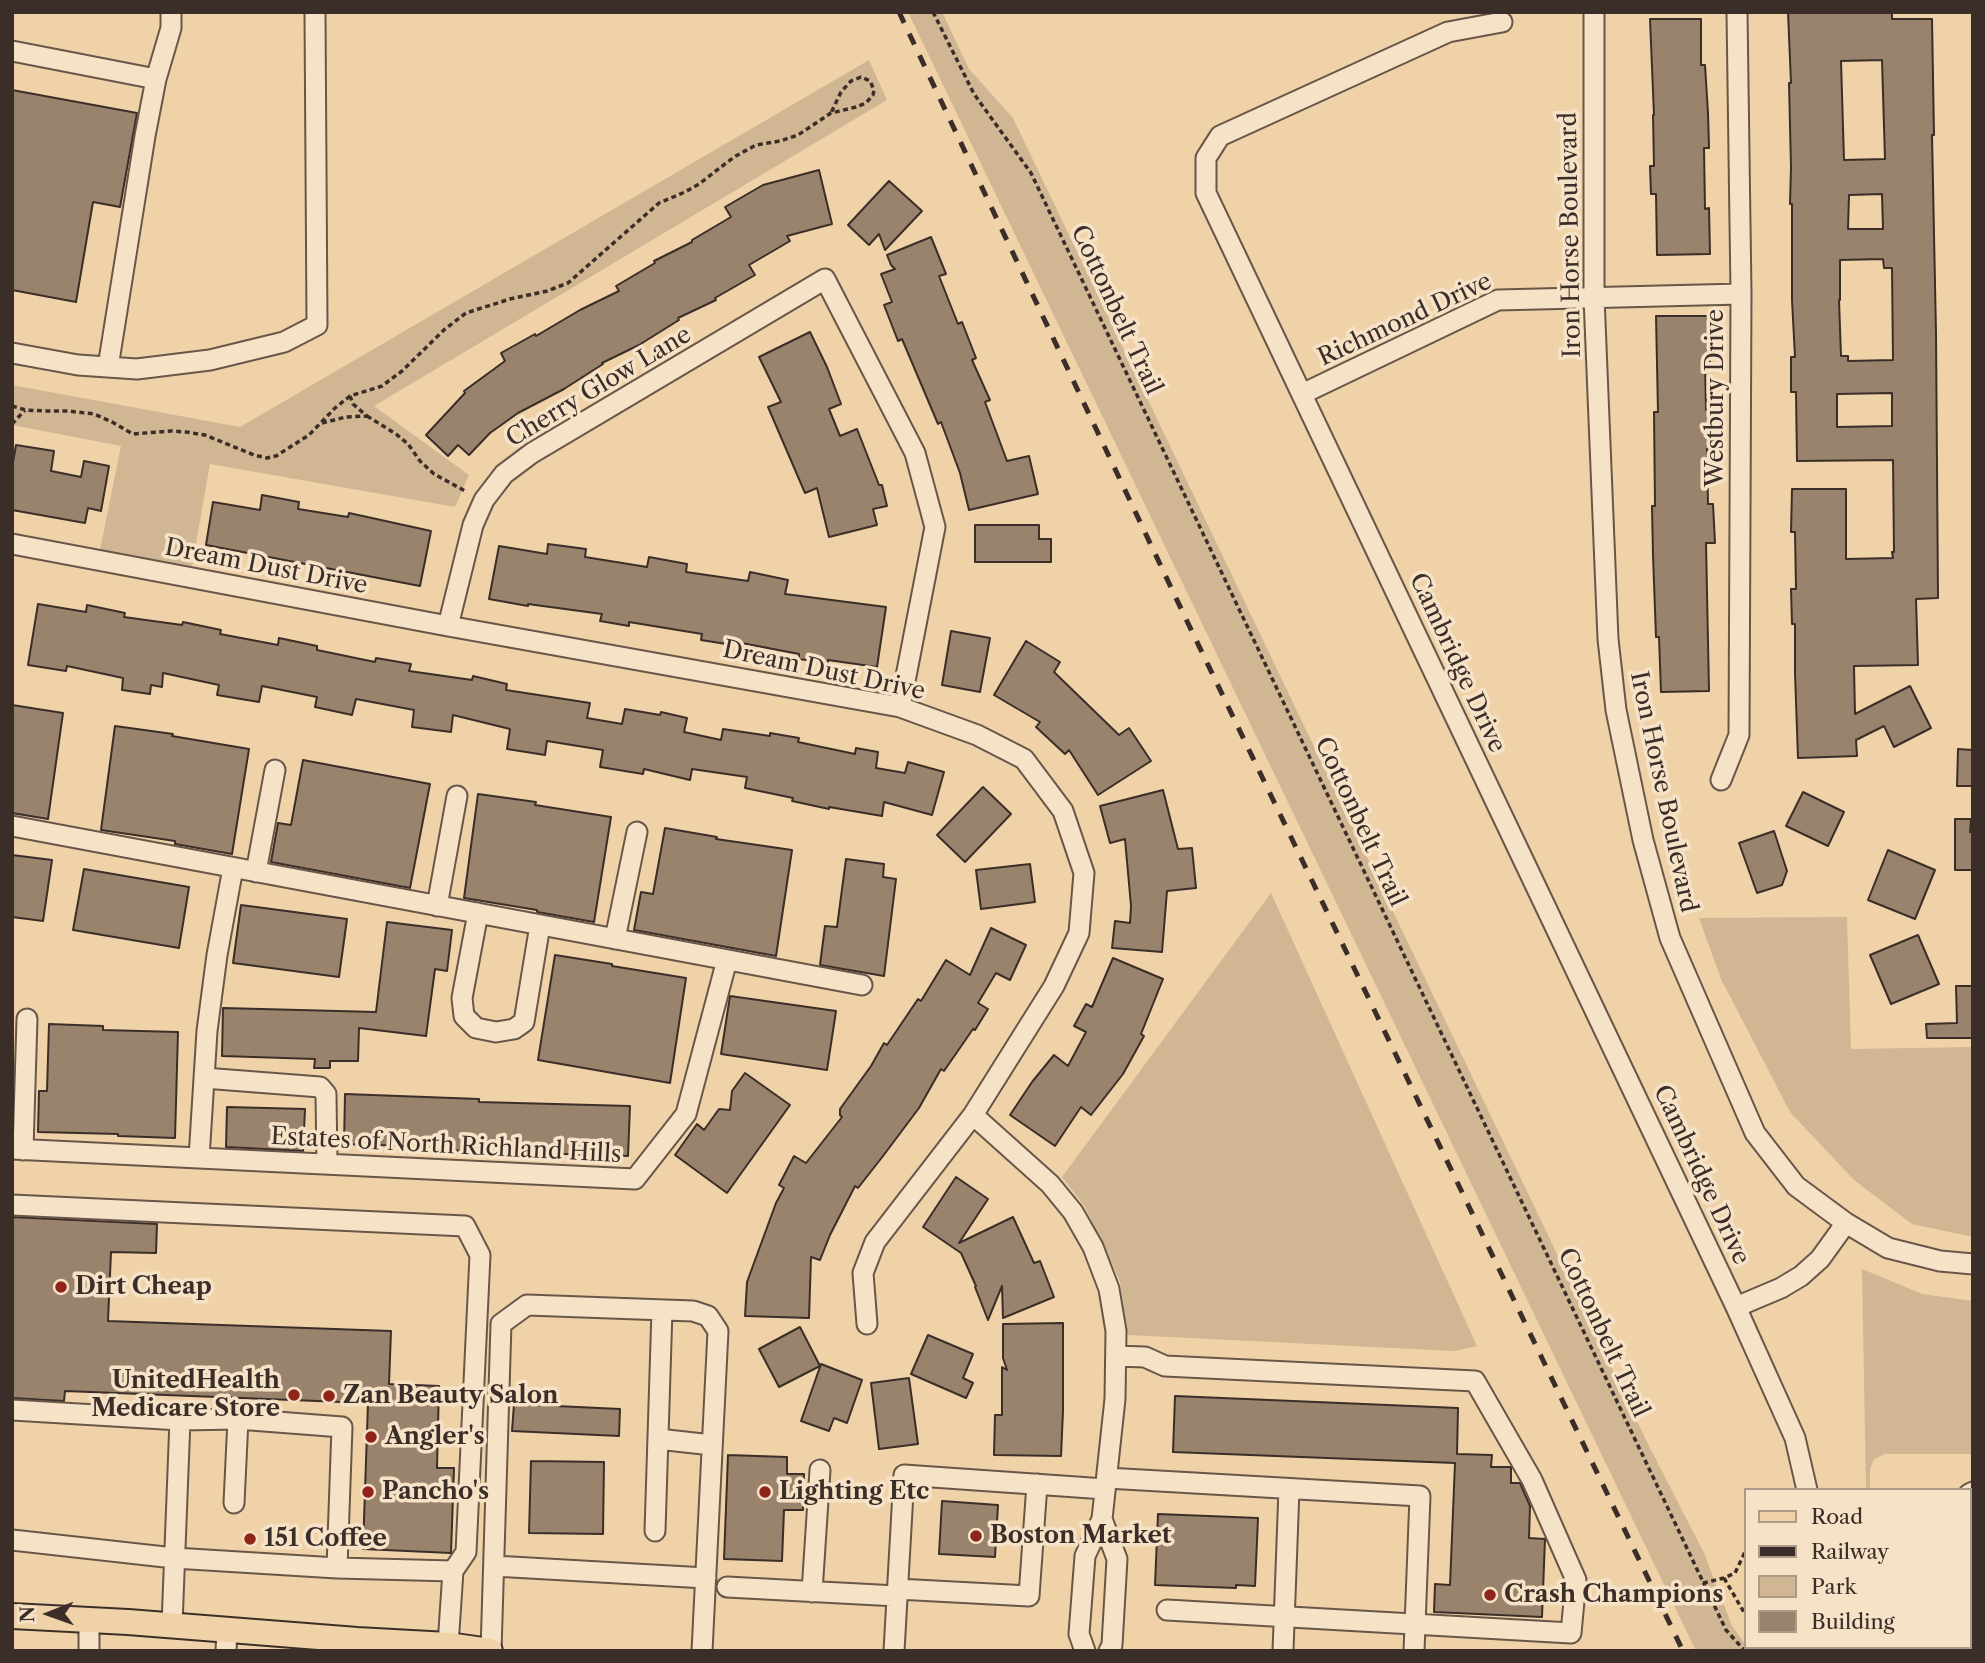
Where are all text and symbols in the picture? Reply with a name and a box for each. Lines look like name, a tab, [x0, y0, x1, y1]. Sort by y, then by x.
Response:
street label: Iron Horse Boulevard	[1554, 112, 1588, 358]
street label: Cottonbelt Trail	[1064, 221, 1168, 399]
street label: Richmond Drive	[1314, 267, 1496, 373]
street label: Westbury Drive	[1702, 309, 1730, 487]
street label: Cherry Glow Lane	[501, 320, 697, 454]
street label: Dream Dust Drive	[162, 533, 370, 601]
street label: Cambridge Drive	[1403, 569, 1511, 757]
street label: Dream Dust Drive	[720, 636, 928, 706]
street label: Iron Horse Boulevard	[1623, 669, 1703, 915]
street label: Cottonbelt Trail	[1308, 733, 1412, 911]
street label: Cambridge Drive	[1647, 1081, 1755, 1269]
street label: Estates of North Richland Hills	[270, 1122, 622, 1170]
street label: Cottonbelt Trail	[1551, 1244, 1655, 1422]
place label: Dirt Cheap	[75, 1273, 212, 1301]
marker: Dirt Cheap	[53, 1279, 69, 1295]
place label: UnitedHealth Medicare Store	[91, 1367, 280, 1423]
place label: Zan Beauty Salon	[343, 1382, 558, 1410]
marker: UnitedHealth Medicare Store	[286, 1387, 302, 1403]
marker: Zan Beauty Salon	[321, 1388, 337, 1404]
place label: Angler's	[385, 1423, 485, 1451]
marker: Angler's	[363, 1429, 379, 1445]
place label: Pancho's	[382, 1478, 489, 1506]
place label: Lighting Etc	[779, 1478, 929, 1506]
marker: Pancho's	[360, 1484, 376, 1500]
marker: Lighting Etc	[757, 1484, 773, 1500]
legend	[1744, 1488, 1971, 1649]
text: Road	[1811, 1504, 1863, 1529]
place label: Boston Market	[990, 1522, 1172, 1550]
place label: 151 Coffee	[264, 1525, 387, 1553]
marker: Boston Market	[968, 1528, 984, 1544]
marker: 151 Coffee	[242, 1531, 258, 1547]
text: Railway	[1811, 1539, 1889, 1564]
text: Park	[1811, 1574, 1857, 1599]
north arrow	[14, 1579, 84, 1649]
place label: Crash Champions	[1504, 1581, 1723, 1609]
marker: Crash Champions	[1482, 1587, 1498, 1603]
text: N	[16, 1606, 39, 1623]
text: Building	[1811, 1609, 1895, 1634]

